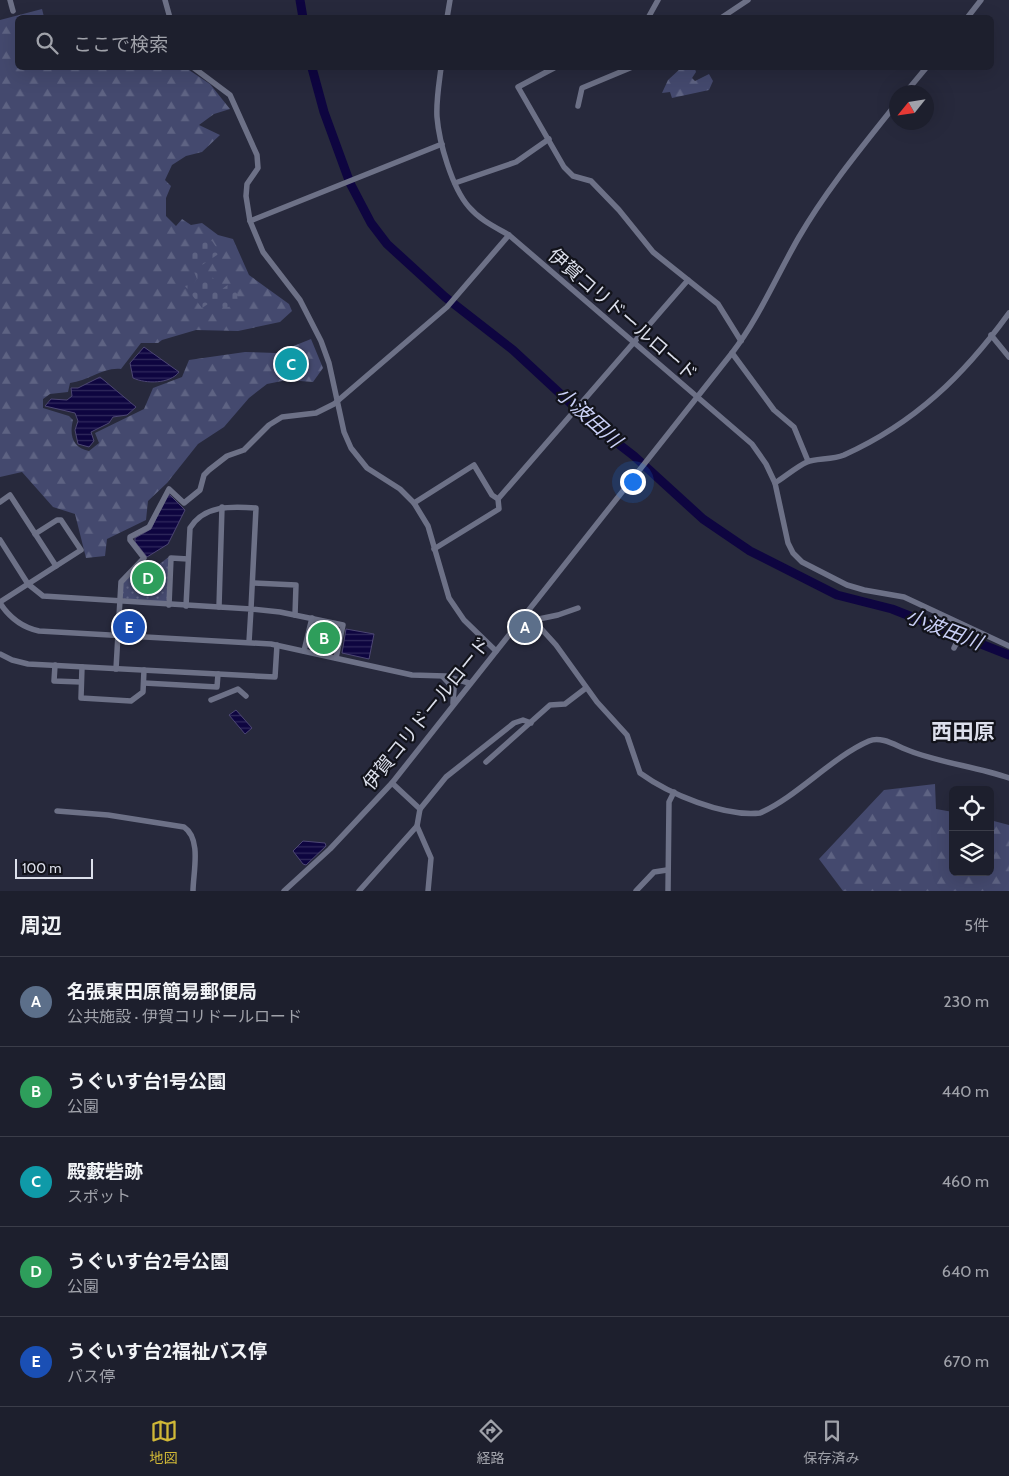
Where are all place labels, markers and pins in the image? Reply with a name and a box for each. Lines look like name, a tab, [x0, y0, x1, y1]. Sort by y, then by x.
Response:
pin: C	[275, 345, 307, 383]
pin: D	[132, 559, 164, 597]
pin: E	[113, 608, 145, 646]
pin: A	[509, 608, 541, 646]
pin: B	[308, 619, 340, 657]

